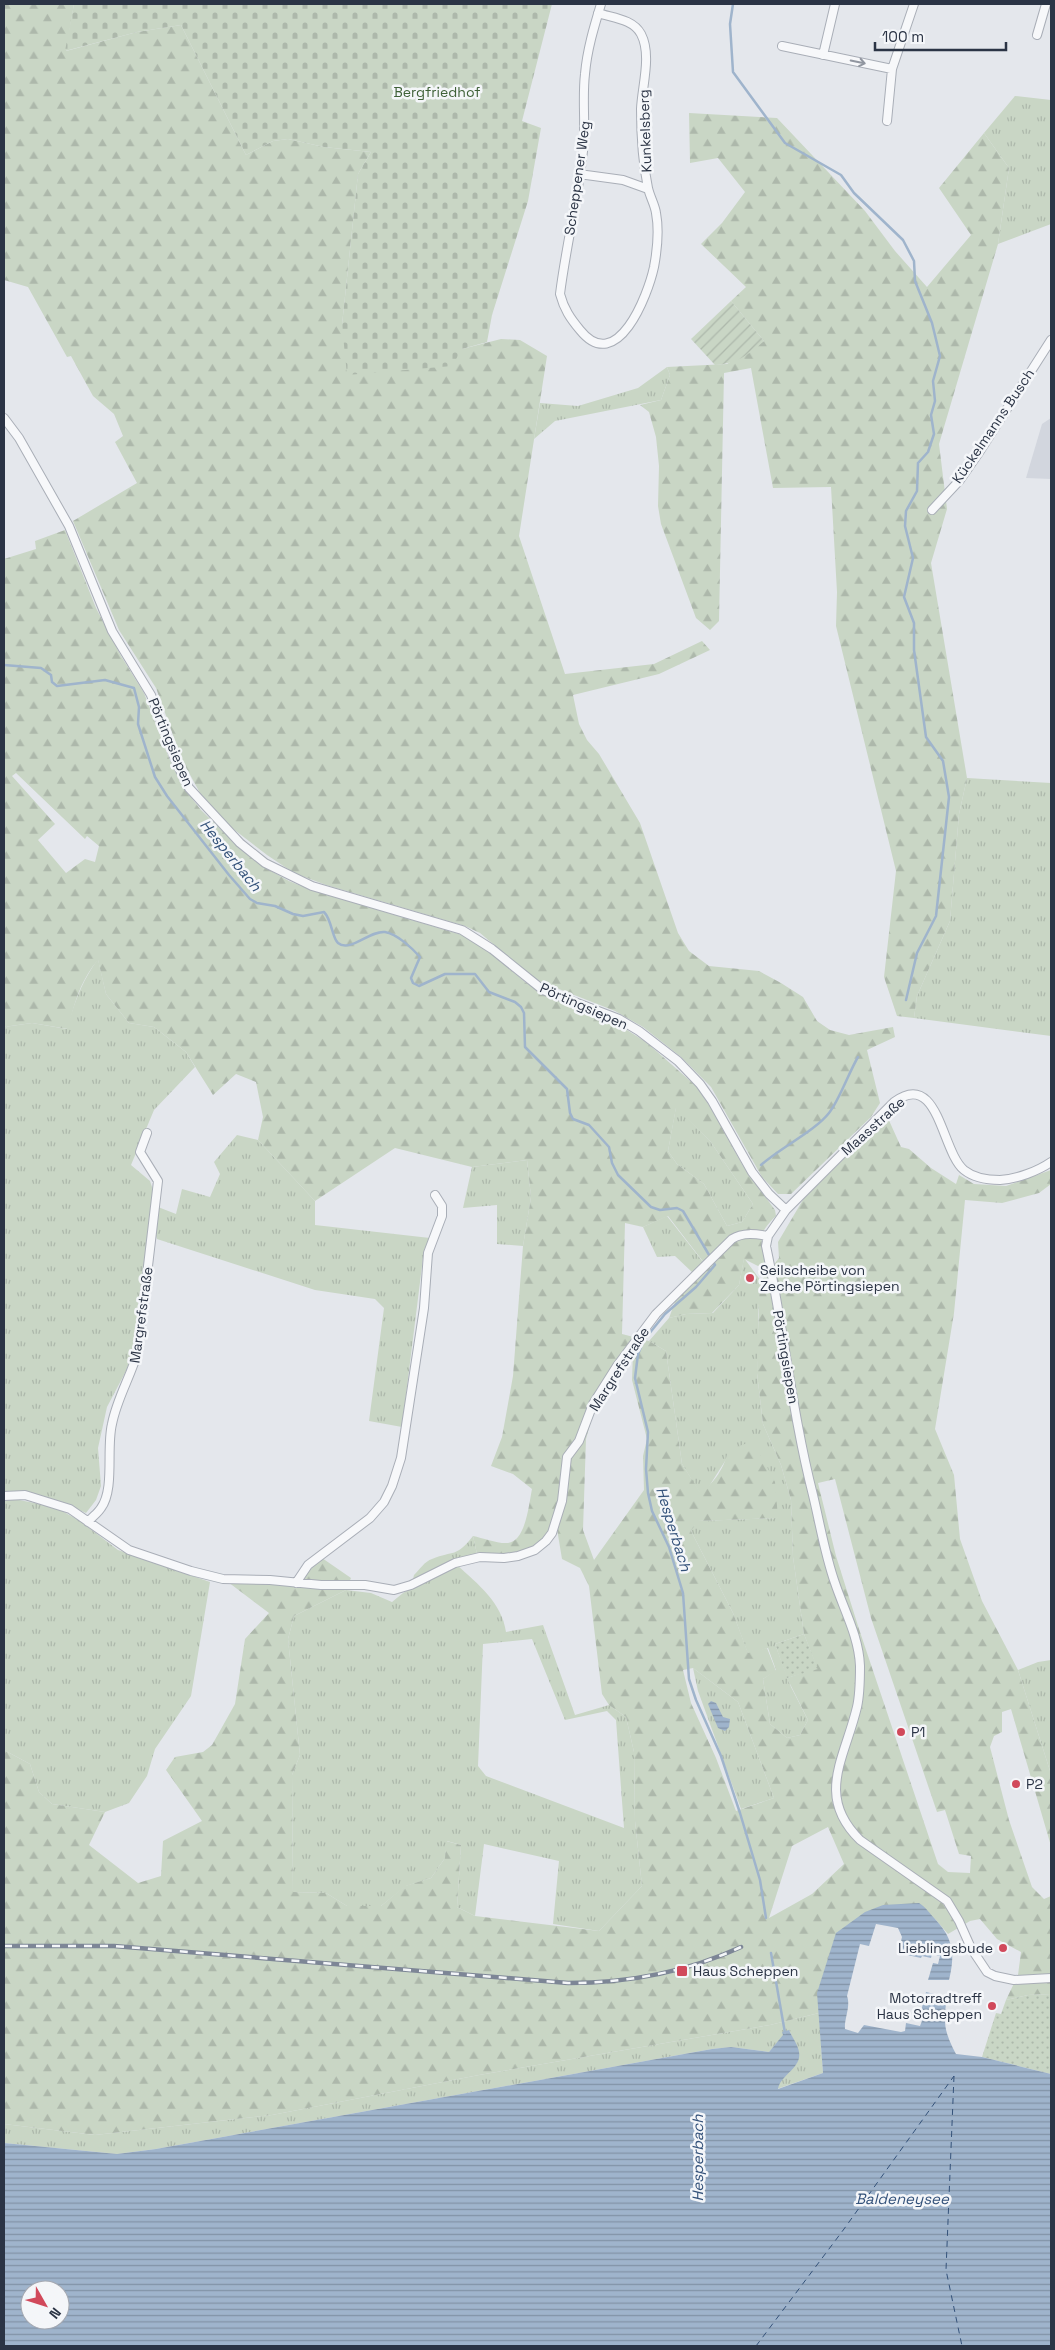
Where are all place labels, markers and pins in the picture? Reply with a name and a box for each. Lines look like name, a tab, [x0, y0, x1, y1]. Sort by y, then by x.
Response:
place label: Seilscheibe von Zeche Pörtingsiepen	[760, 1261, 900, 1295]
marker: Seilscheibe von Zeche Pörtingsiepen	[744, 1272, 756, 1284]
place label: P1	[911, 1723, 925, 1741]
marker: P1	[895, 1726, 907, 1738]
place label: P2	[1026, 1775, 1043, 1793]
marker: P2	[1010, 1778, 1022, 1790]
place label: Lieblingsbude	[898, 1939, 993, 1957]
marker: Lieblingsbude	[997, 1942, 1009, 1954]
place label: Haus Scheppen	[693, 1962, 798, 1980]
marker: Haus Scheppen	[675, 1964, 689, 1978]
place label: Motorradtreff Haus Scheppen	[877, 1989, 982, 2023]
marker: Motorradtreff Haus Scheppen	[986, 2000, 998, 2012]

